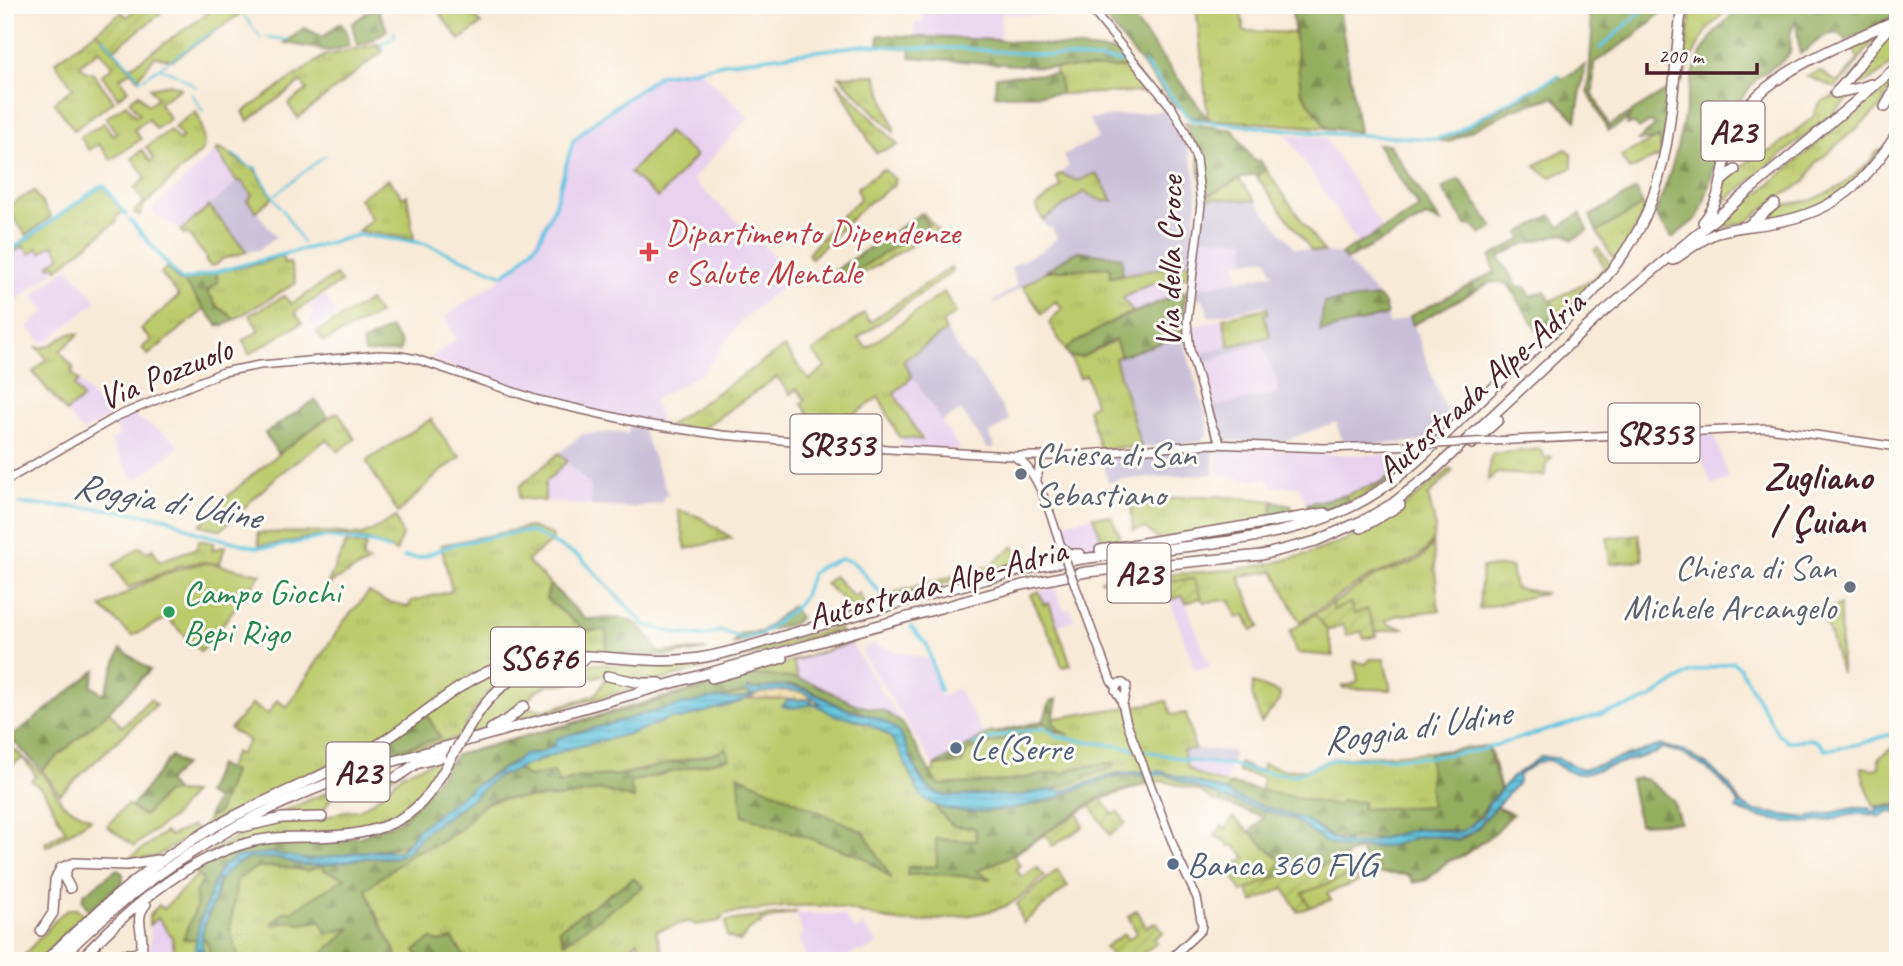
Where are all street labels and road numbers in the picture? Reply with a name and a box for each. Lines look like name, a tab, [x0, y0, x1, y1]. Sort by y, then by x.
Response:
road number: A23	[1702, 102, 1764, 160]
street label: Via della Croce	[1146, 173, 1194, 348]
street label: Autostrada Alpe-Adria	[1366, 279, 1596, 492]
street label: Via Pozzuolo	[92, 326, 240, 421]
road number: SR353	[1608, 404, 1700, 462]
road number: SR353	[790, 414, 882, 474]
street label: Autostrada Alpe-Adria	[803, 527, 1073, 640]
road number: A23	[1108, 544, 1170, 602]
road number: SS676	[491, 628, 585, 686]
road number: A23	[326, 743, 390, 802]

